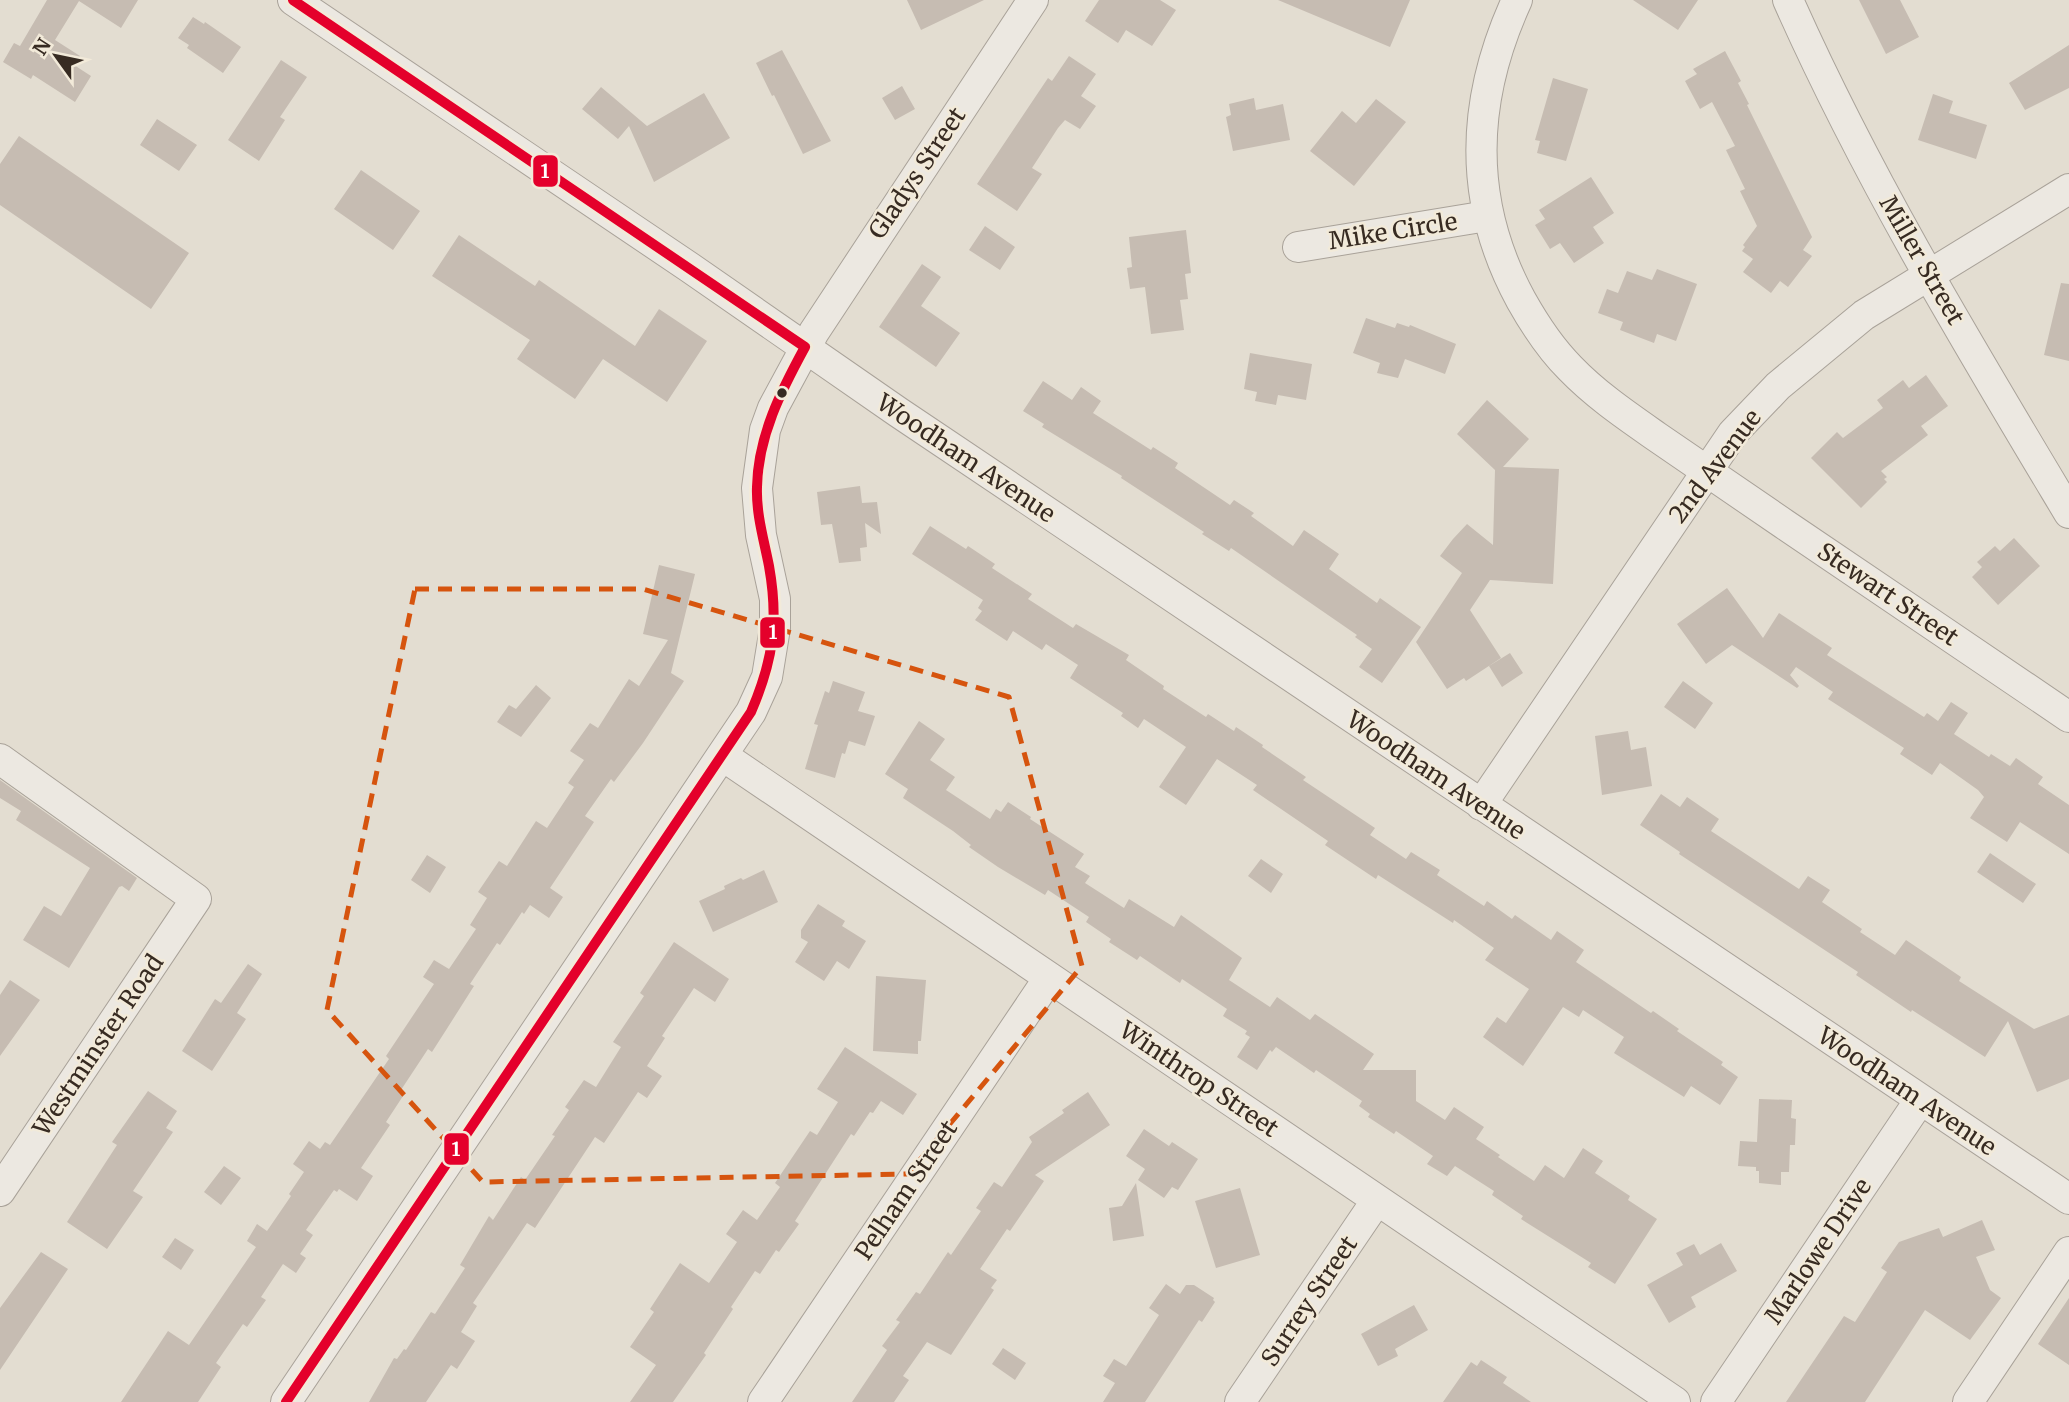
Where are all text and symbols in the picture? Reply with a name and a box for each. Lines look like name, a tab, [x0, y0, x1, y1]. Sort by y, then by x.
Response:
north arrow	[21, 21, 91, 91]
text: N	[28, 34, 56, 60]
street label: Gladys Street	[862, 101, 973, 245]
line badge: 1	[532, 154, 559, 188]
text: 1	[541, 159, 550, 183]
street label: Miller Street	[1873, 190, 1972, 331]
street label: Mike Circle	[1327, 206, 1459, 256]
unlabelled marker	[775, 386, 789, 400]
street label: Woodham Avenue	[870, 386, 1061, 529]
street label: 2nd Avenue	[1662, 403, 1768, 529]
street label: Stewart Street	[1812, 535, 1965, 653]
line badge: 1	[759, 616, 786, 649]
text: 1	[769, 620, 778, 644]
street label: Woodham Avenue	[1340, 703, 1531, 846]
street label: Westminster Road	[25, 948, 170, 1143]
street label: Winthrop Street	[1113, 1014, 1285, 1144]
street label: Woodham Avenue	[1811, 1019, 2002, 1162]
street label: Pelham Street	[848, 1114, 964, 1266]
line badge: 1	[443, 1132, 470, 1166]
text: 1	[452, 1137, 461, 1161]
street label: Marlowe Drive	[1758, 1172, 1878, 1330]
street label: Surrey Street	[1254, 1229, 1364, 1372]

